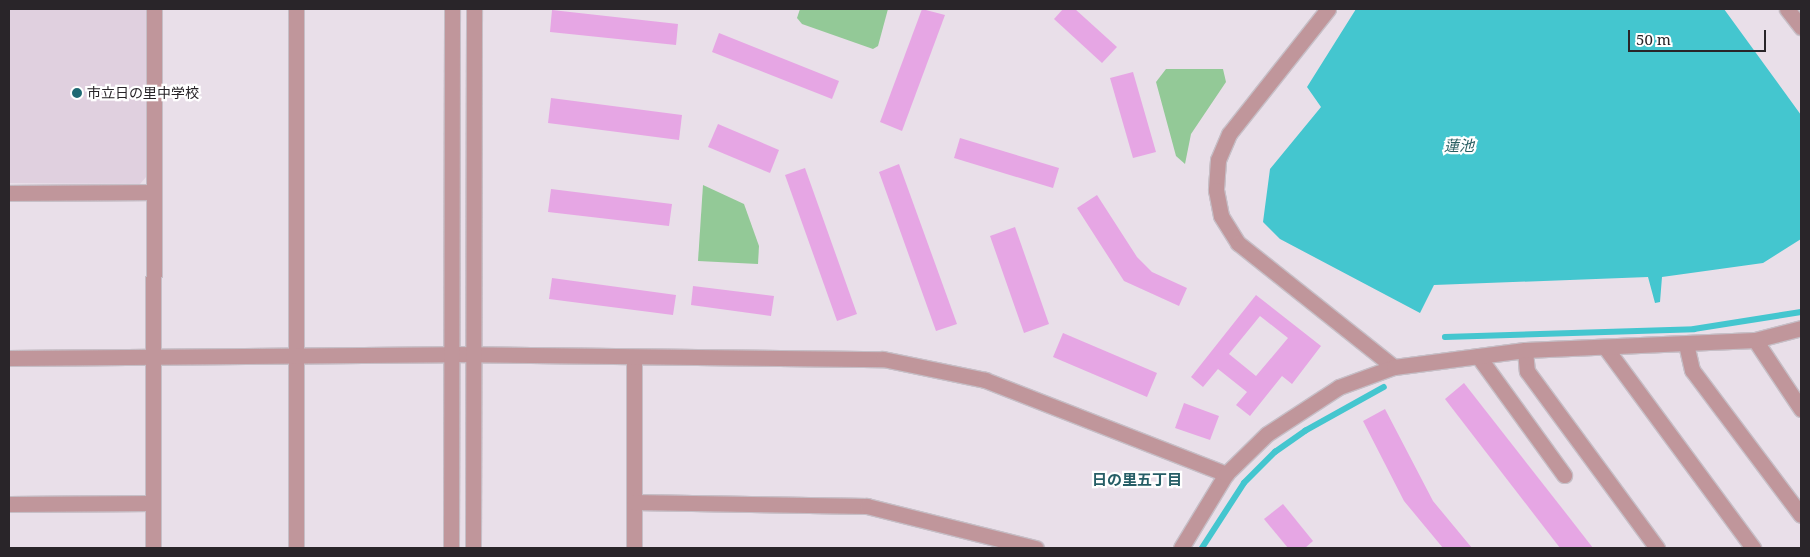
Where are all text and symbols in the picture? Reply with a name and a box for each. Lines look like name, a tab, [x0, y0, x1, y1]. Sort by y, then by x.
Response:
scale bar	[1630, 20, 1768, 52]
text: 50 m	[1636, 29, 1671, 49]
place label: 市立日の里中学校	[87, 85, 199, 101]
marker: 市立日の里中学校	[71, 87, 83, 99]
water label: 蓮池	[1444, 137, 1474, 155]
district label: 日の里五丁目	[1092, 471, 1182, 489]

